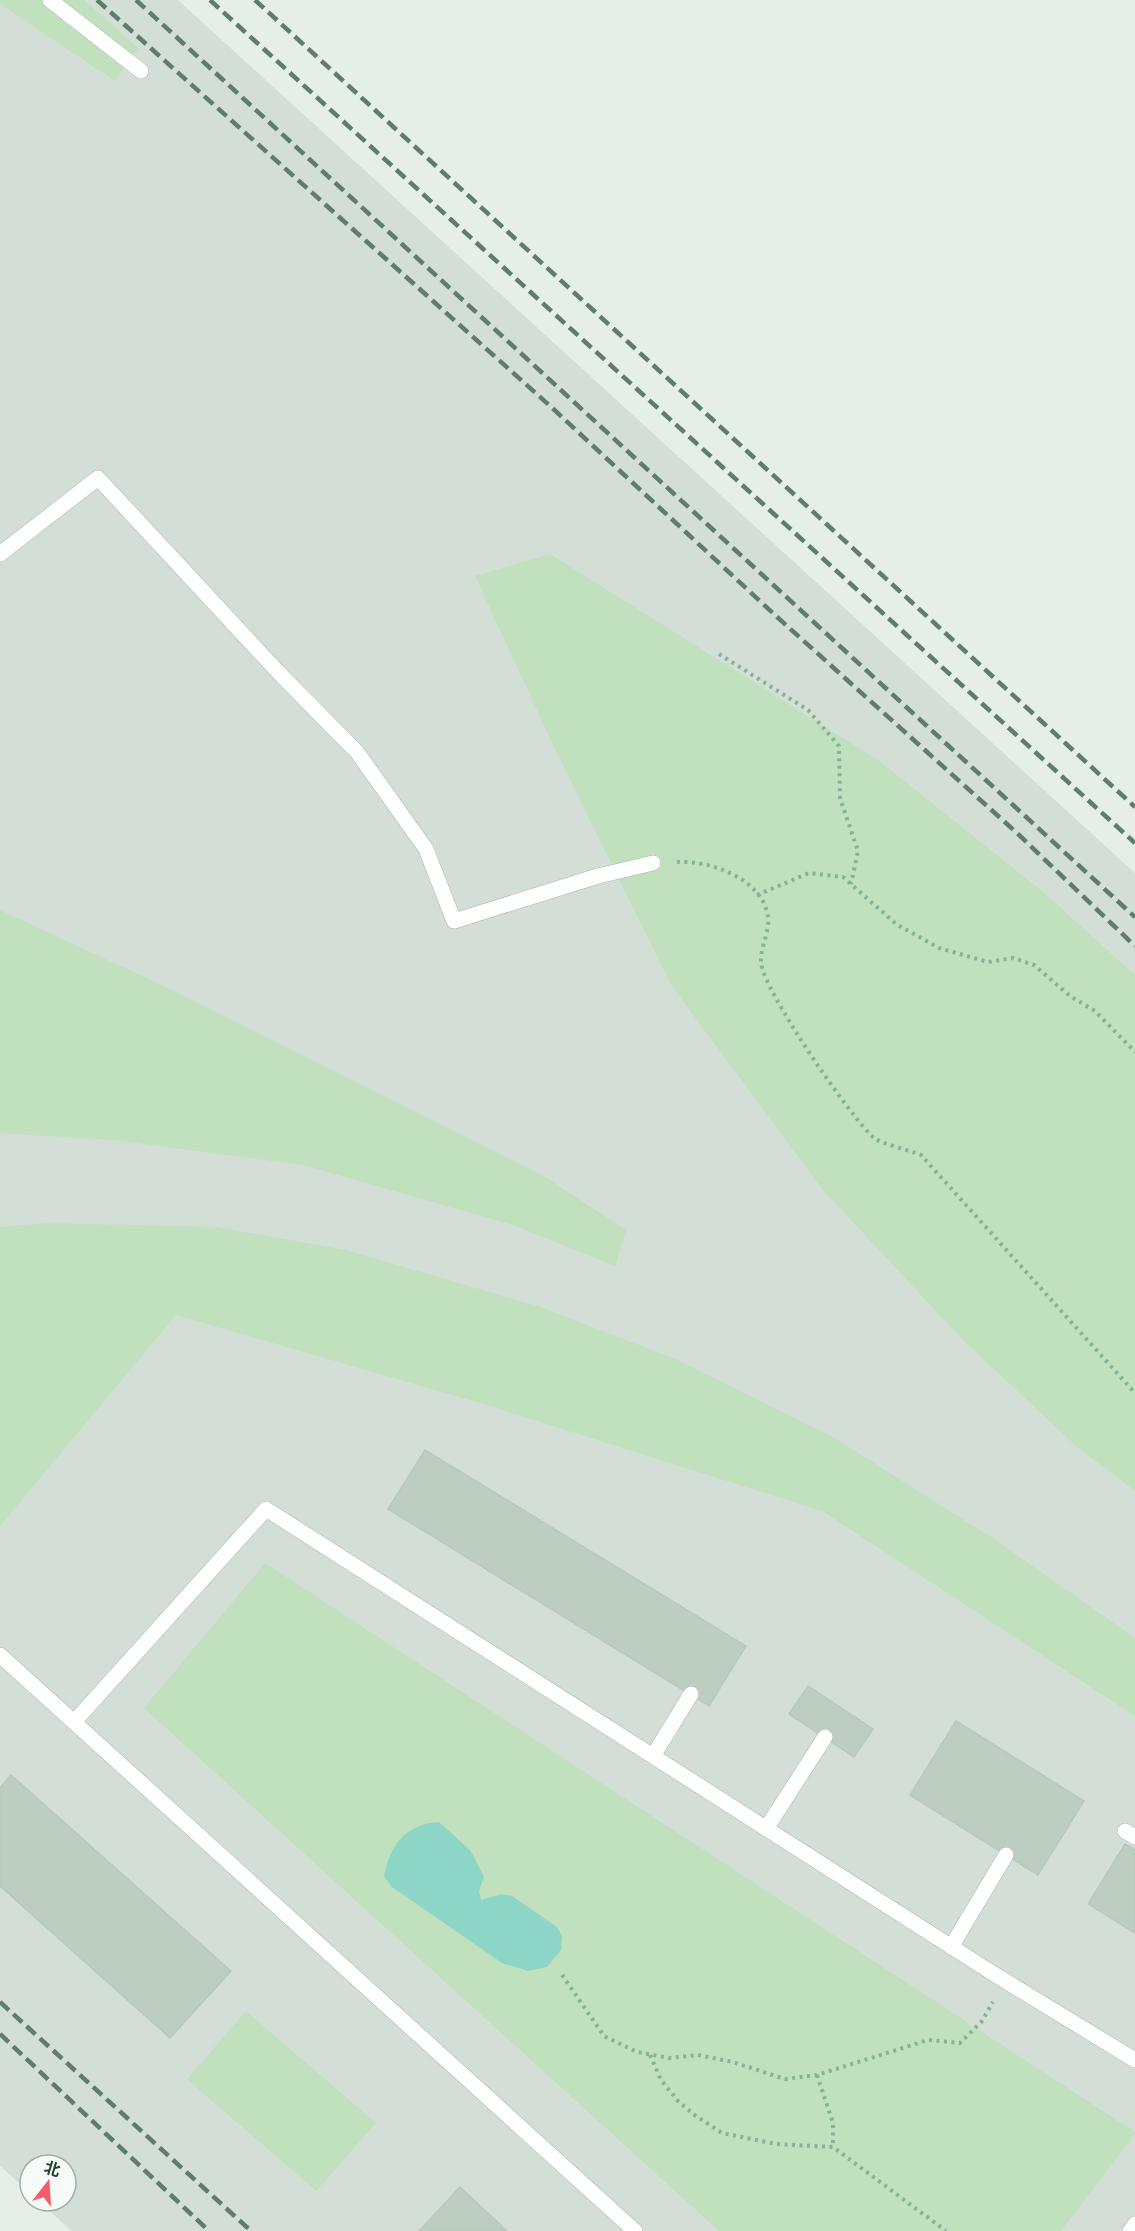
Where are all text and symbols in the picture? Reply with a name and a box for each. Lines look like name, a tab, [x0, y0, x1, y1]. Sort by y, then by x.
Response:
north arrow	[18, 2153, 78, 2213]
text: 北	[42, 2158, 63, 2181]

